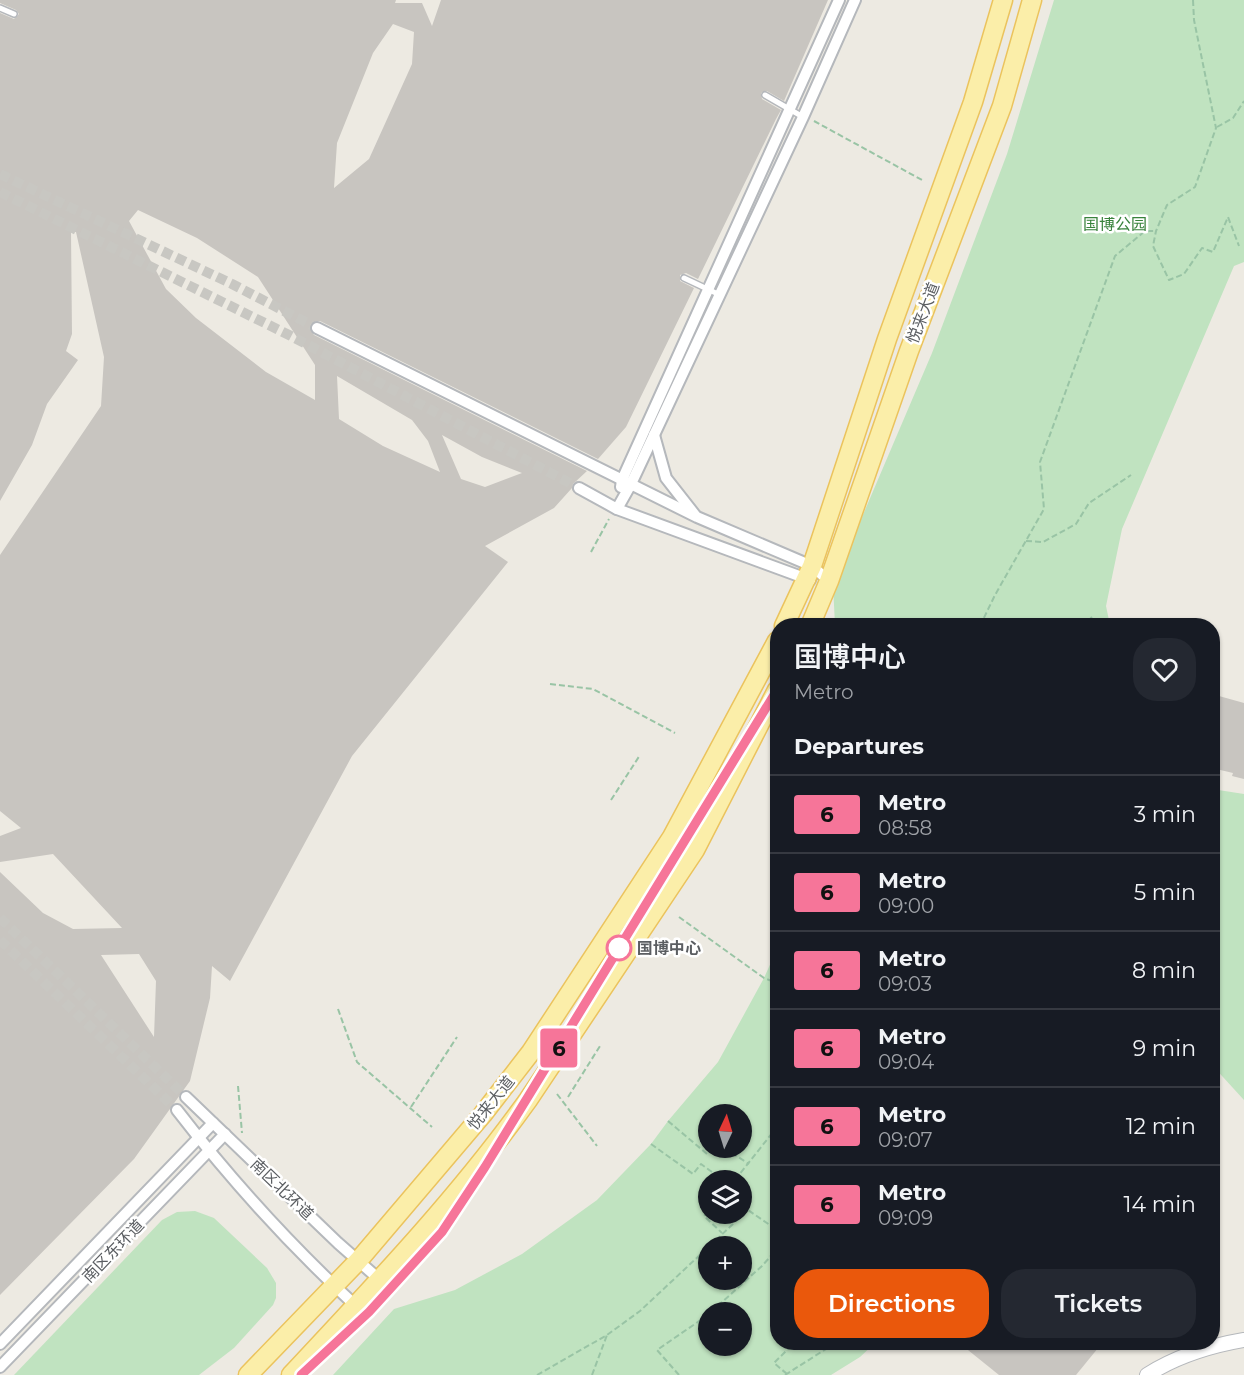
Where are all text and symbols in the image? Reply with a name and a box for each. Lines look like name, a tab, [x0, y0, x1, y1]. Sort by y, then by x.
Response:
park label: 国博公园	[1083, 215, 1147, 234]
street label: 悦来大道	[903, 280, 943, 346]
button: heart	[1133, 638, 1196, 701]
text: 国博中心	[794, 640, 906, 674]
text: Metro	[794, 680, 854, 704]
text: Departures	[794, 733, 924, 760]
text: Metro	[878, 789, 946, 816]
text: 3 min	[1134, 801, 1196, 828]
text: 6	[820, 802, 834, 827]
text: 08:58	[878, 816, 932, 840]
text: Metro	[878, 867, 946, 894]
text: 5 min	[1134, 879, 1196, 906]
text: 6	[820, 880, 834, 905]
text: 09:00	[878, 894, 934, 918]
marker: 国博中心	[606, 935, 632, 961]
place label: 国博中心	[637, 939, 701, 958]
text: Metro	[878, 945, 946, 972]
text: 8 min	[1132, 957, 1196, 984]
text: 6	[820, 958, 834, 983]
text: 09:03	[878, 972, 932, 996]
text: Metro	[878, 1023, 946, 1050]
line badge: 6	[540, 1028, 578, 1068]
text: 9 min	[1133, 1035, 1196, 1062]
text: 6	[552, 1036, 566, 1061]
text: 6	[820, 1036, 834, 1061]
text: 09:04	[878, 1050, 934, 1074]
street label: 悦来大道	[463, 1072, 519, 1134]
text: Metro	[878, 1101, 946, 1128]
north arrow	[698, 1104, 752, 1158]
map controls	[698, 1104, 752, 1356]
text: 12 min	[1126, 1113, 1196, 1140]
text: 6	[820, 1114, 834, 1139]
text: 09:07	[878, 1128, 933, 1152]
street label: 南区北环道	[247, 1154, 317, 1224]
button: layers	[698, 1170, 752, 1224]
text: Metro	[878, 1179, 946, 1206]
text: 14 min	[1124, 1191, 1196, 1218]
text: 6	[820, 1192, 834, 1217]
text: 09:09	[878, 1206, 933, 1230]
street label: 南区东环道	[78, 1216, 148, 1286]
button: +	[698, 1236, 752, 1290]
button: Directions	[794, 1269, 989, 1338]
button: Tickets	[1001, 1269, 1196, 1338]
button: −	[698, 1302, 752, 1356]

